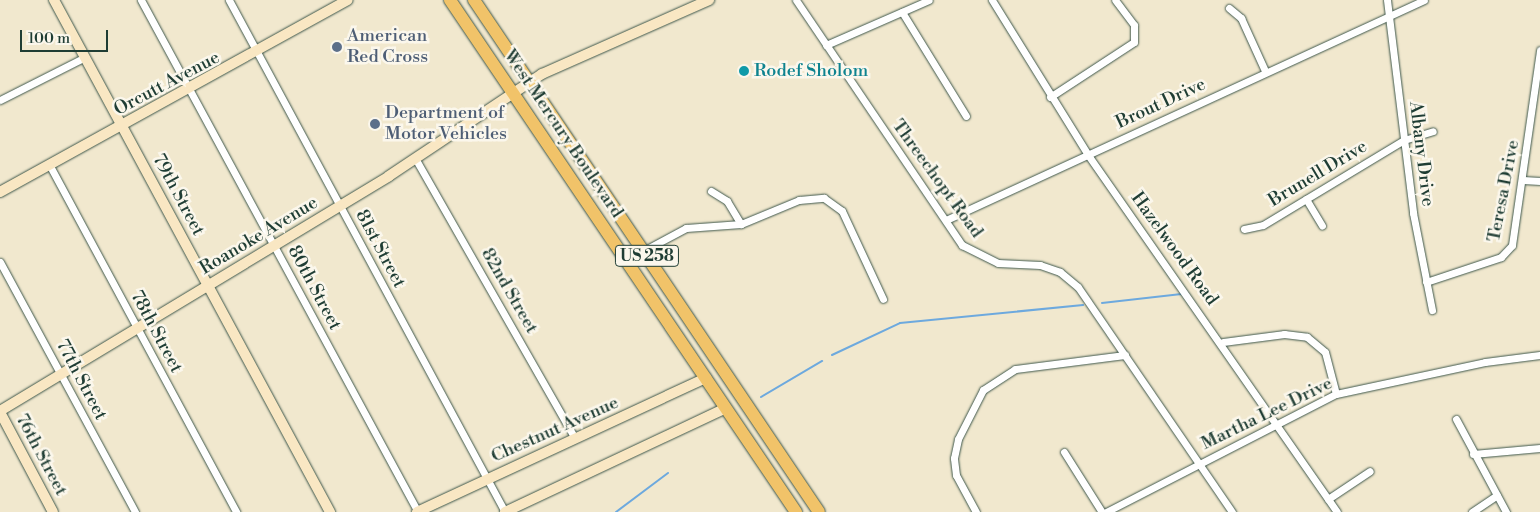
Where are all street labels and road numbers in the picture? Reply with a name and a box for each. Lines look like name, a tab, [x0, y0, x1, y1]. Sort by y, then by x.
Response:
street label: West Mercury Boulevard	[499, 46, 627, 222]
street label: Orcutt Avenue	[110, 47, 224, 121]
street label: Brout Drive	[1113, 74, 1209, 134]
street label: Albany Drive	[1404, 100, 1438, 208]
street label: Threechopt Road	[887, 116, 987, 242]
street label: Brunell Drive	[1265, 136, 1371, 212]
street label: Teresa Drive	[1484, 138, 1524, 244]
street label: 79th Street	[147, 150, 209, 240]
street label: Hazelwood Road	[1126, 188, 1222, 310]
street label: Roanoke Avenue	[196, 192, 322, 280]
street label: 81st Street	[350, 206, 410, 292]
street label: 80th Street	[283, 242, 345, 334]
road number: US 258	[614, 242, 680, 270]
street label: 82nd Street	[476, 245, 542, 337]
street label: 78th Street	[125, 287, 187, 377]
street label: 77th Street	[51, 336, 111, 424]
street label: Martha Lee Drive	[1198, 373, 1336, 455]
street label: Chestnut Avenue	[488, 392, 622, 468]
street label: 76th Street	[10, 410, 72, 500]

